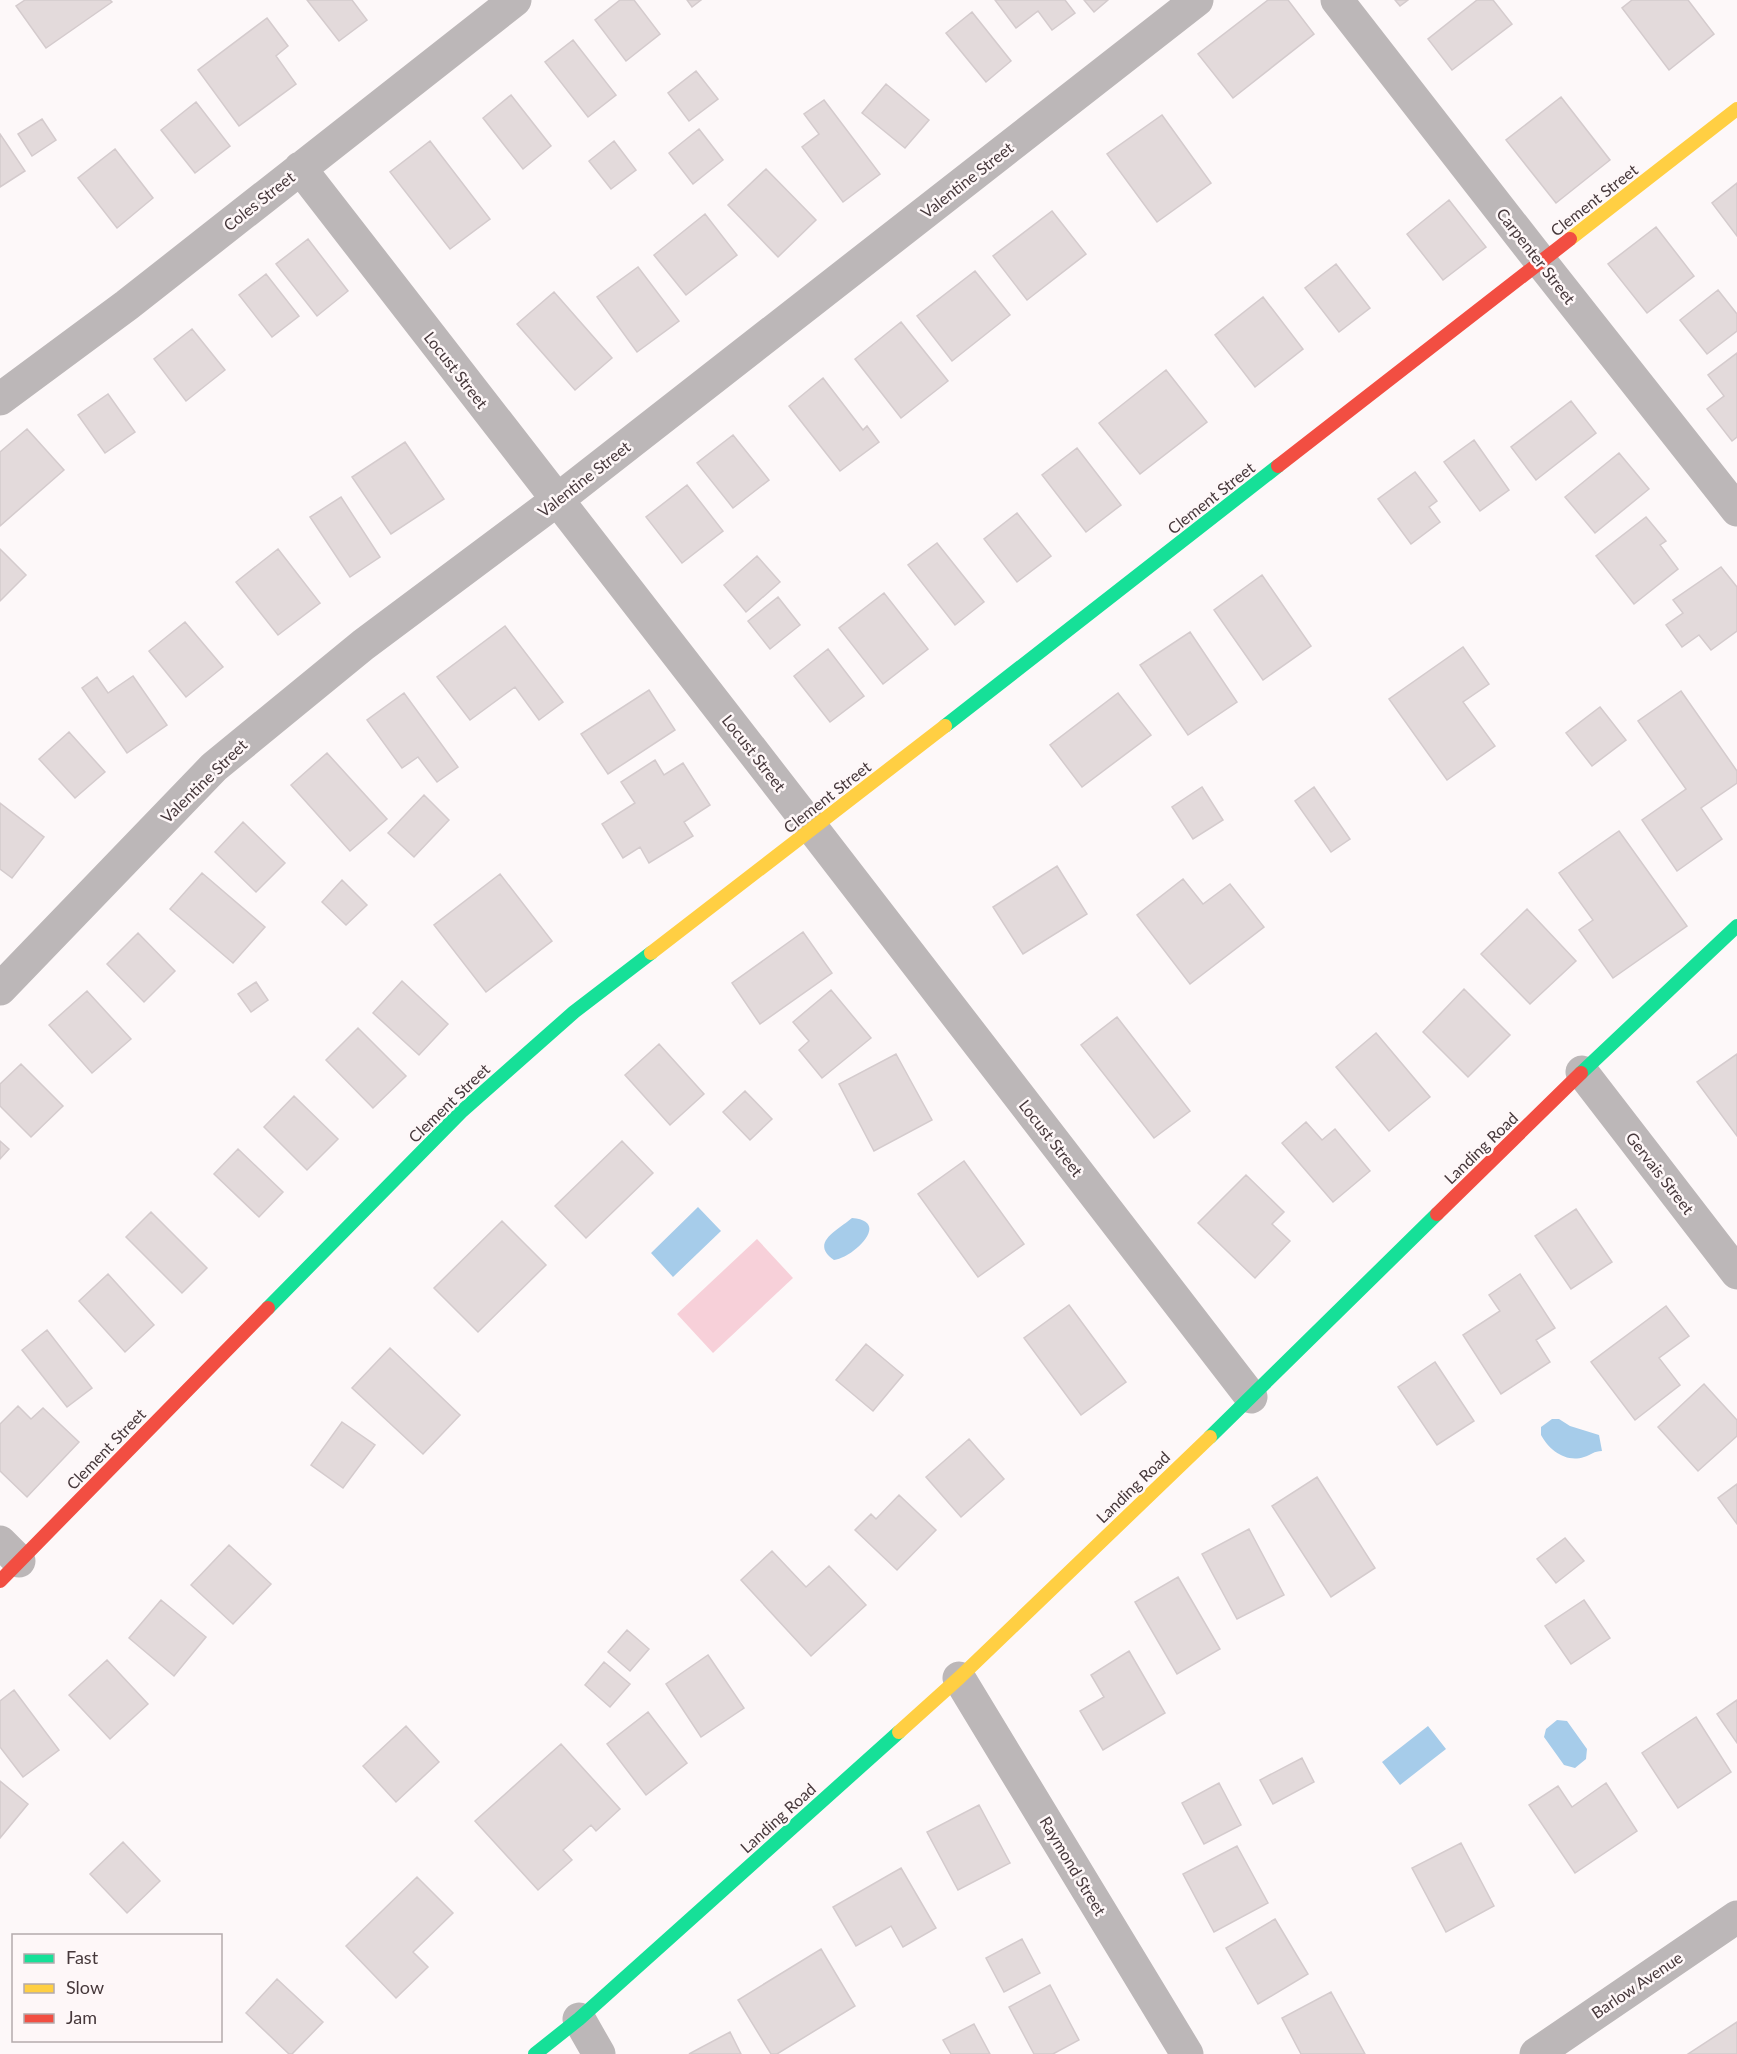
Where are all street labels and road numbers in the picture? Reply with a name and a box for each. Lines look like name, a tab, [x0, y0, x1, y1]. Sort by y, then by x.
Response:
street label: Valentine Street	[917, 137, 1017, 222]
street label: Clement Street	[1546, 160, 1641, 240]
street label: Coles Street	[219, 167, 298, 234]
street label: Carpenter Street	[1493, 204, 1580, 308]
street label: Locust Street	[421, 328, 492, 412]
street label: Valentine Street	[534, 436, 634, 521]
street label: Clement Street	[1163, 458, 1258, 538]
street label: Locust Street	[719, 711, 790, 795]
street label: Valentine Street	[157, 735, 251, 826]
street label: Clement Street	[779, 757, 874, 837]
street label: Clement Street	[404, 1059, 493, 1146]
street label: Locust Street	[1016, 1096, 1087, 1180]
street label: Landing Road	[1440, 1108, 1521, 1187]
street label: Gervais Street	[1622, 1128, 1698, 1218]
street label: Clement Street	[62, 1404, 149, 1493]
street label: Landing Road	[1092, 1447, 1173, 1526]
street label: Landing Road	[736, 1779, 819, 1856]
street label: Raymond Street	[1036, 1813, 1111, 1919]
street label: Barlow Avenue	[1588, 1947, 1686, 2022]

